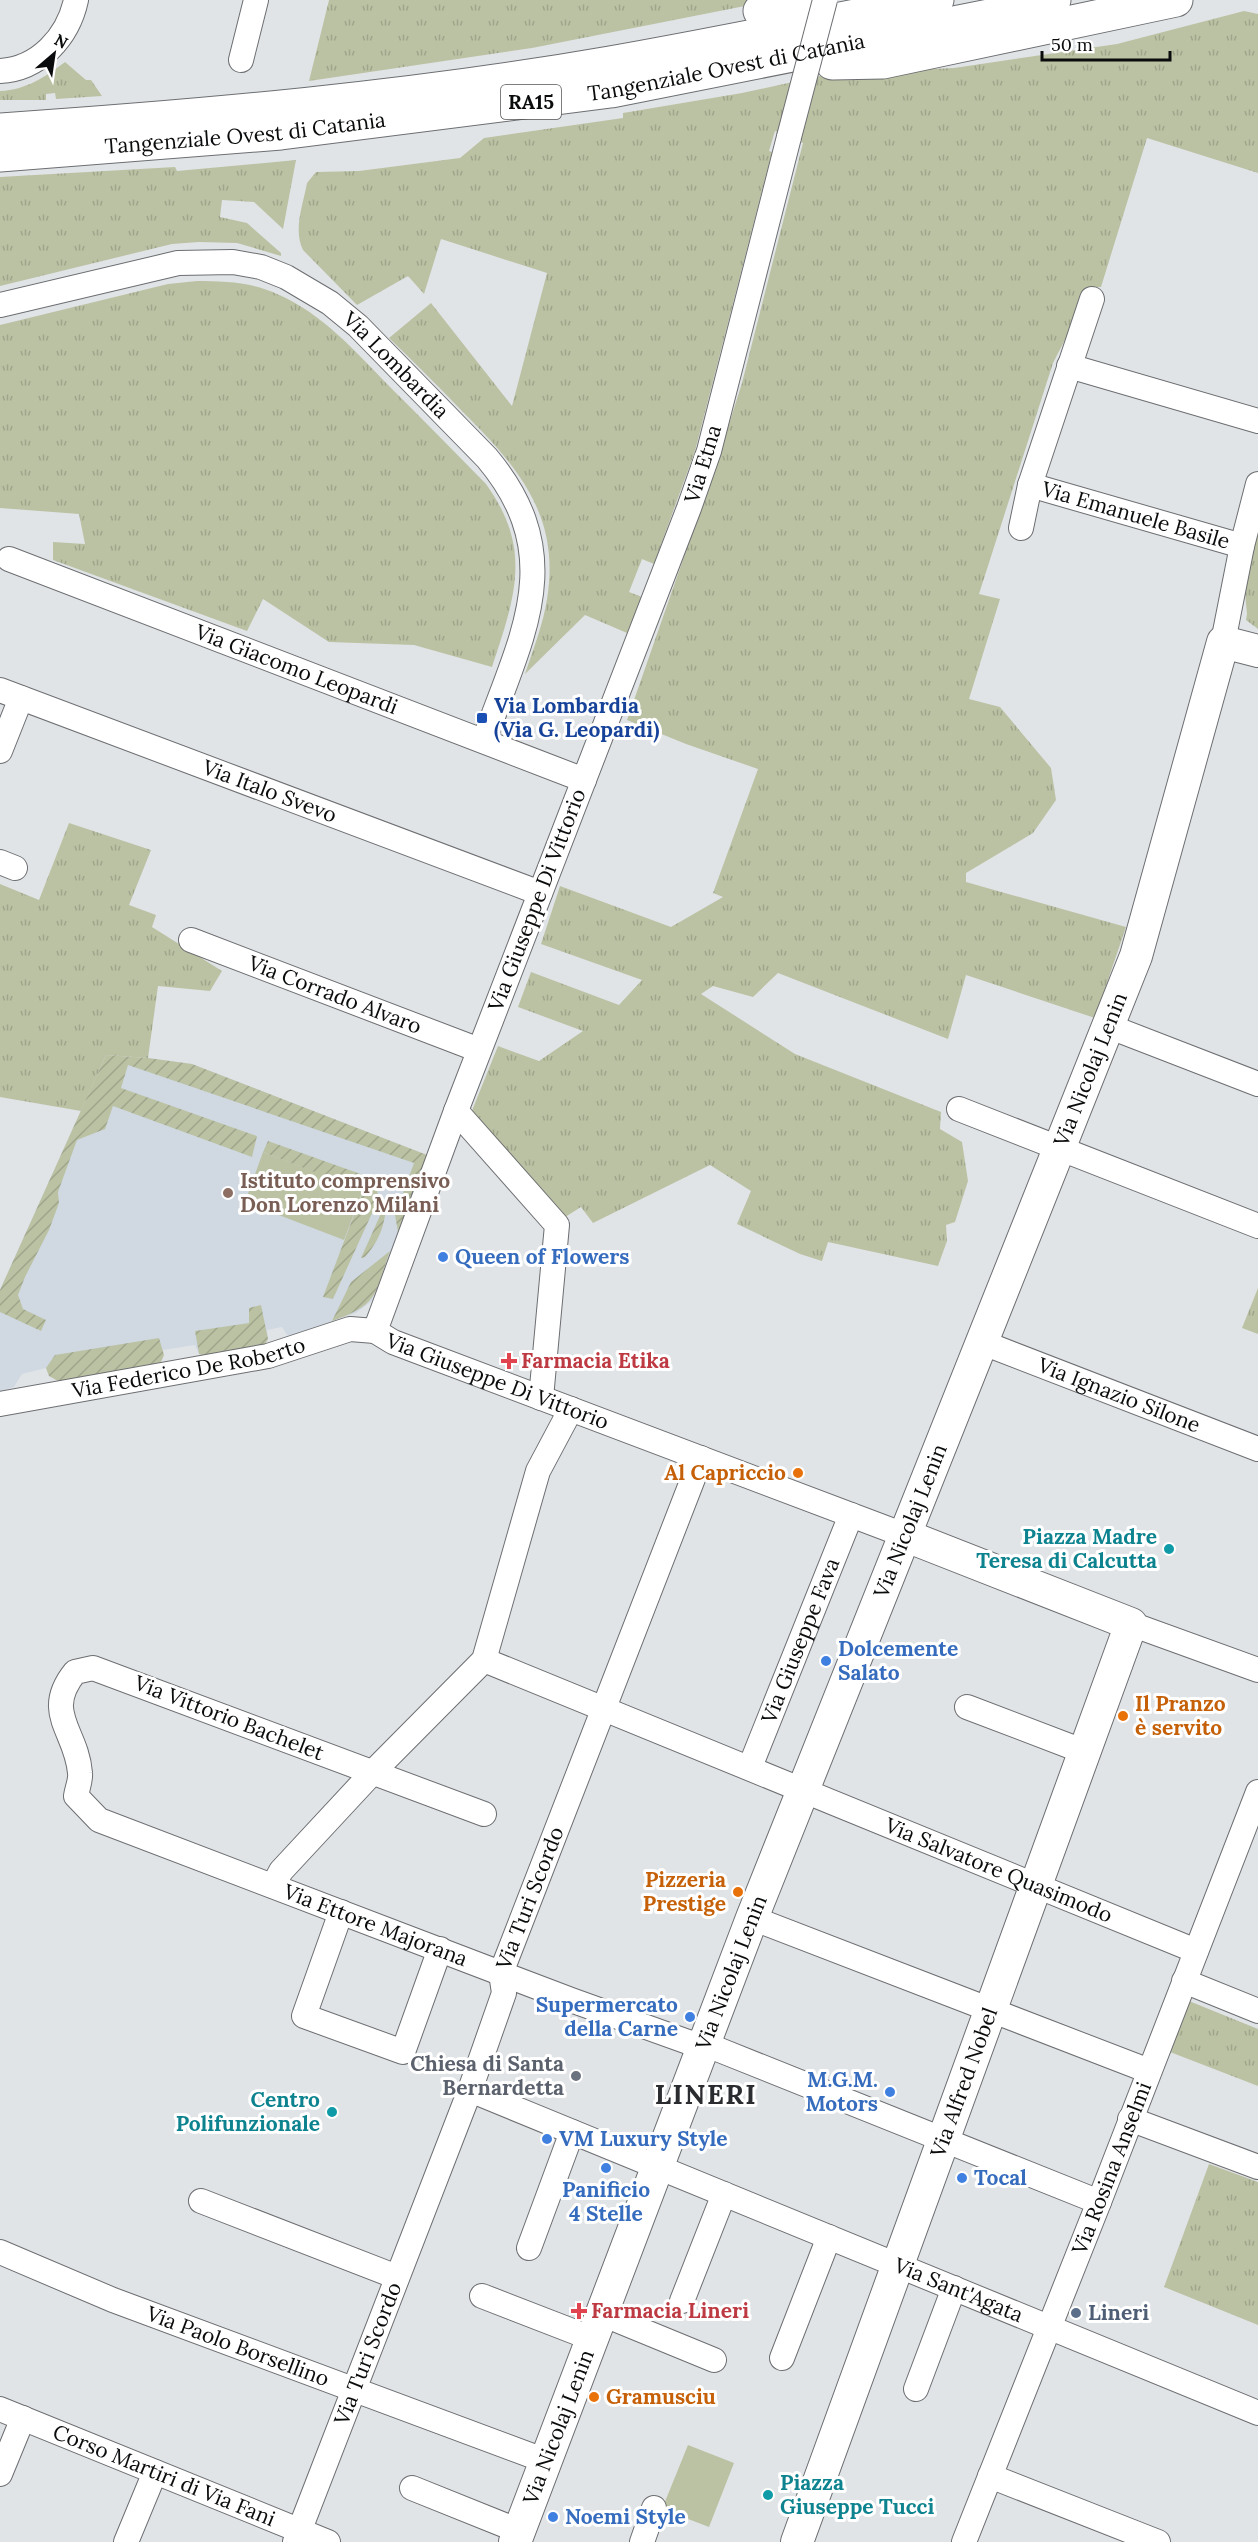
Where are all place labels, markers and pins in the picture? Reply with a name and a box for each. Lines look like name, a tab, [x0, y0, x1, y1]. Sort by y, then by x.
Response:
place label: Via Lombardia (Via G. Leopardi)	[494, 692, 659, 743]
marker: Via Lombardia (Via G. Leopardi)	[475, 711, 489, 725]
place label: Istituto comprensivo Don Lorenzo Milani	[240, 1167, 450, 1218]
marker: Istituto comprensivo Don Lorenzo Milani	[221, 1186, 235, 1200]
place label: Queen of Flowers	[455, 1243, 629, 1270]
marker: Queen of Flowers	[436, 1250, 450, 1264]
place label: Farmacia Etika	[521, 1347, 670, 1374]
marker: Farmacia Etika	[502, 1354, 516, 1368]
place label: Al Capriccio	[664, 1459, 786, 1486]
marker: Al Capriccio	[791, 1466, 805, 1480]
place label: Piazza Madre Teresa di Calcutta	[976, 1523, 1157, 1574]
marker: Piazza Madre Teresa di Calcutta	[1162, 1542, 1176, 1556]
place label: Dolcemente Salato	[838, 1635, 958, 1686]
marker: Dolcemente Salato	[819, 1654, 833, 1668]
place label: Il Pranzo è servito	[1135, 1690, 1226, 1741]
marker: Il Pranzo è servito	[1116, 1709, 1130, 1723]
place label: Pizzeria Prestige	[643, 1866, 726, 1917]
marker: Pizzeria Prestige	[731, 1885, 745, 1899]
place label: Supermercato della Carne	[536, 1991, 678, 2042]
marker: Supermercato della Carne	[683, 2010, 697, 2024]
place label: Chiesa di Santa Bernardetta	[410, 2050, 564, 2101]
place label: M.G.M. Motors	[805, 2066, 878, 2117]
marker: Chiesa di Santa Bernardetta	[569, 2069, 583, 2083]
marker: M.G.M. Motors	[883, 2085, 897, 2099]
place label: Centro Polifunzionale	[176, 2086, 320, 2137]
marker: Centro Polifunzionale	[325, 2105, 339, 2119]
place label: VM Luxury Style	[559, 2125, 728, 2152]
marker: VM Luxury Style	[540, 2132, 554, 2146]
marker: Panificio 4 Stelle	[599, 2161, 613, 2175]
place label: Tocal	[974, 2164, 1027, 2191]
marker: Tocal	[955, 2171, 969, 2185]
place label: Panificio 4 Stelle	[562, 2176, 650, 2227]
place label: Farmacia Lineri	[591, 2297, 749, 2324]
place label: Lineri	[1088, 2299, 1149, 2326]
marker: Farmacia Lineri	[572, 2304, 586, 2318]
marker: Lineri	[1069, 2306, 1083, 2320]
place label: Gramusciu	[606, 2383, 716, 2410]
marker: Gramusciu	[587, 2390, 601, 2404]
place label: Piazza Giuseppe Tucci	[780, 2469, 934, 2520]
marker: Piazza Giuseppe Tucci	[761, 2488, 775, 2502]
place label: Noemi Style	[565, 2503, 686, 2530]
marker: Noemi Style	[546, 2510, 560, 2524]

